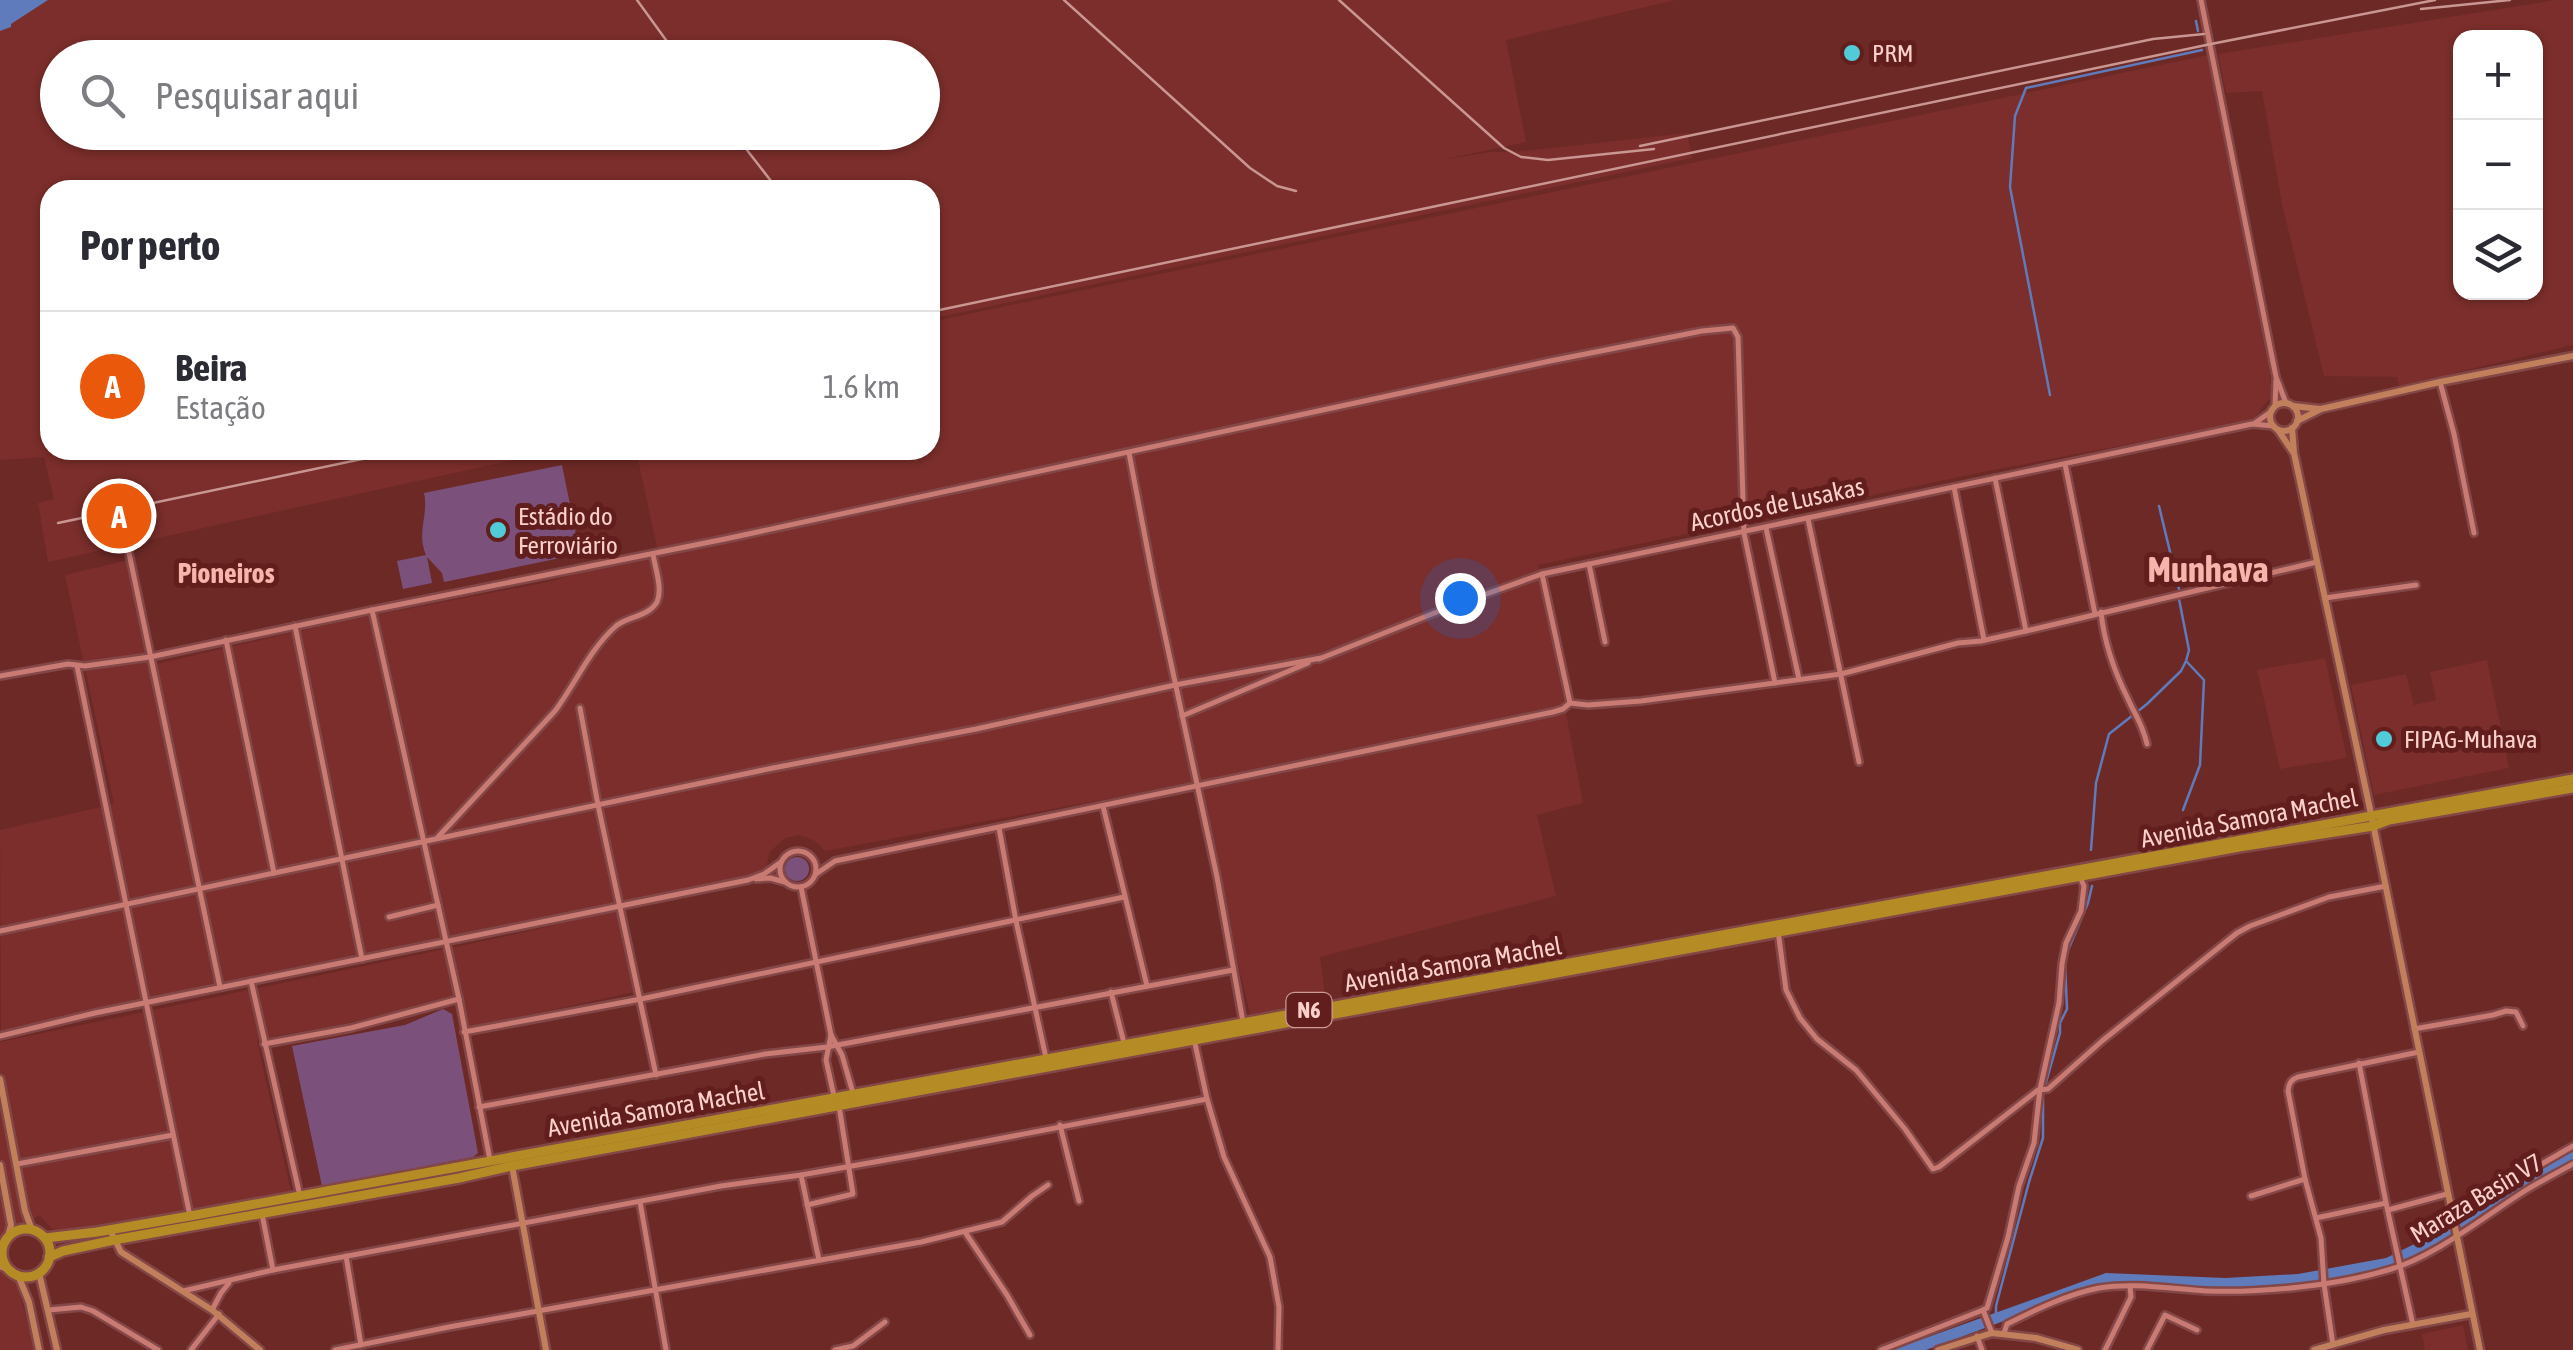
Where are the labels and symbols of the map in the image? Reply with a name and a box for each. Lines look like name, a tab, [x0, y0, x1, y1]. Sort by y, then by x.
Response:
place label: PRM	[1872, 39, 1914, 67]
marker: PRM	[1841, 42, 1863, 64]
street label: Acordos de Lusakas	[1688, 472, 1867, 536]
pin: A	[86, 478, 152, 554]
place label: Estádio do Ferroviário	[518, 502, 618, 559]
marker: Estádio do Ferroviário	[487, 519, 509, 541]
district label: Munhava	[2148, 549, 2268, 589]
district label: Pioneiros	[177, 557, 275, 589]
your location	[1435, 573, 1486, 624]
place label: FIPAG-Muhava	[2404, 725, 2538, 753]
marker: FIPAG-Muhava	[2373, 728, 2395, 750]
street label: Avenida Samora Machel	[2138, 783, 2360, 853]
street label: Avenida Samora Machel	[1342, 931, 1564, 997]
road number: N6	[1286, 993, 1332, 1027]
street label: Avenida Samora Machel	[545, 1076, 767, 1142]
street label: Maraza Basin V7	[2405, 1148, 2547, 1248]

